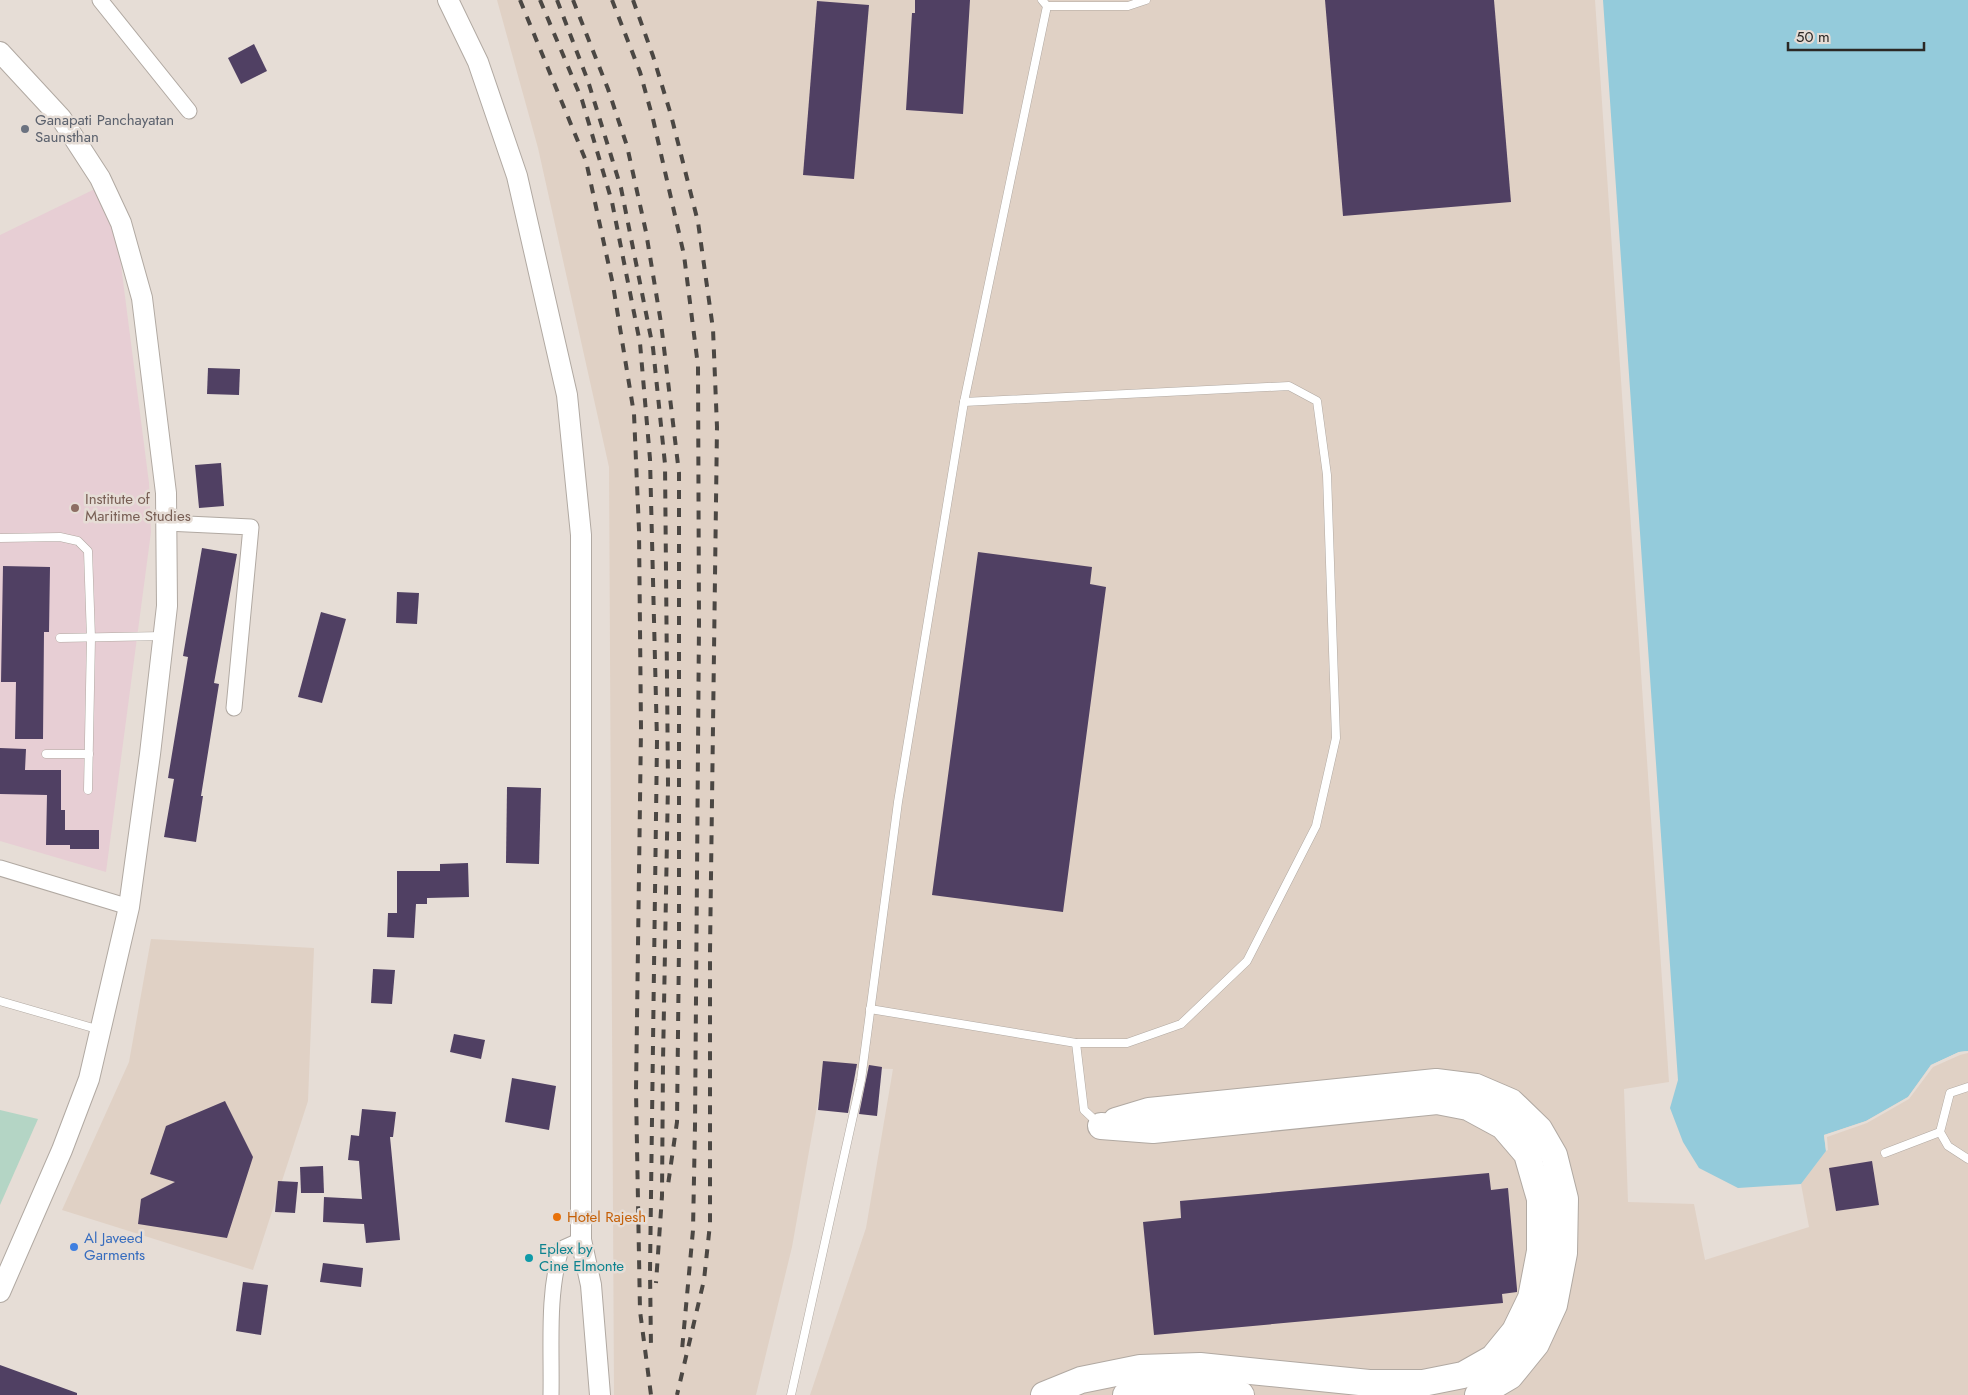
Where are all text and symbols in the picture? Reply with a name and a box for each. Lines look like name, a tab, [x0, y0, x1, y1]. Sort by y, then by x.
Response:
scale bar	[1788, 20, 1924, 52]
text: 50 m	[1796, 26, 1830, 48]
place label: Ganapati Panchayatan Saunsthan	[35, 109, 174, 148]
marker: Ganapati Panchayatan Saunsthan	[19, 123, 31, 135]
place label: Institute of Maritime Studies	[85, 488, 191, 527]
marker: Institute of Maritime Studies	[69, 502, 81, 514]
place label: Hotel Rajesh	[567, 1206, 646, 1228]
marker: Hotel Rajesh	[551, 1211, 563, 1223]
place label: Al Javeed Garments	[84, 1227, 145, 1266]
place label: Eplex by Cine Elmonte	[539, 1238, 624, 1277]
marker: Al Javeed Garments	[68, 1241, 80, 1253]
marker: Eplex by Cine Elmonte	[523, 1252, 535, 1264]

